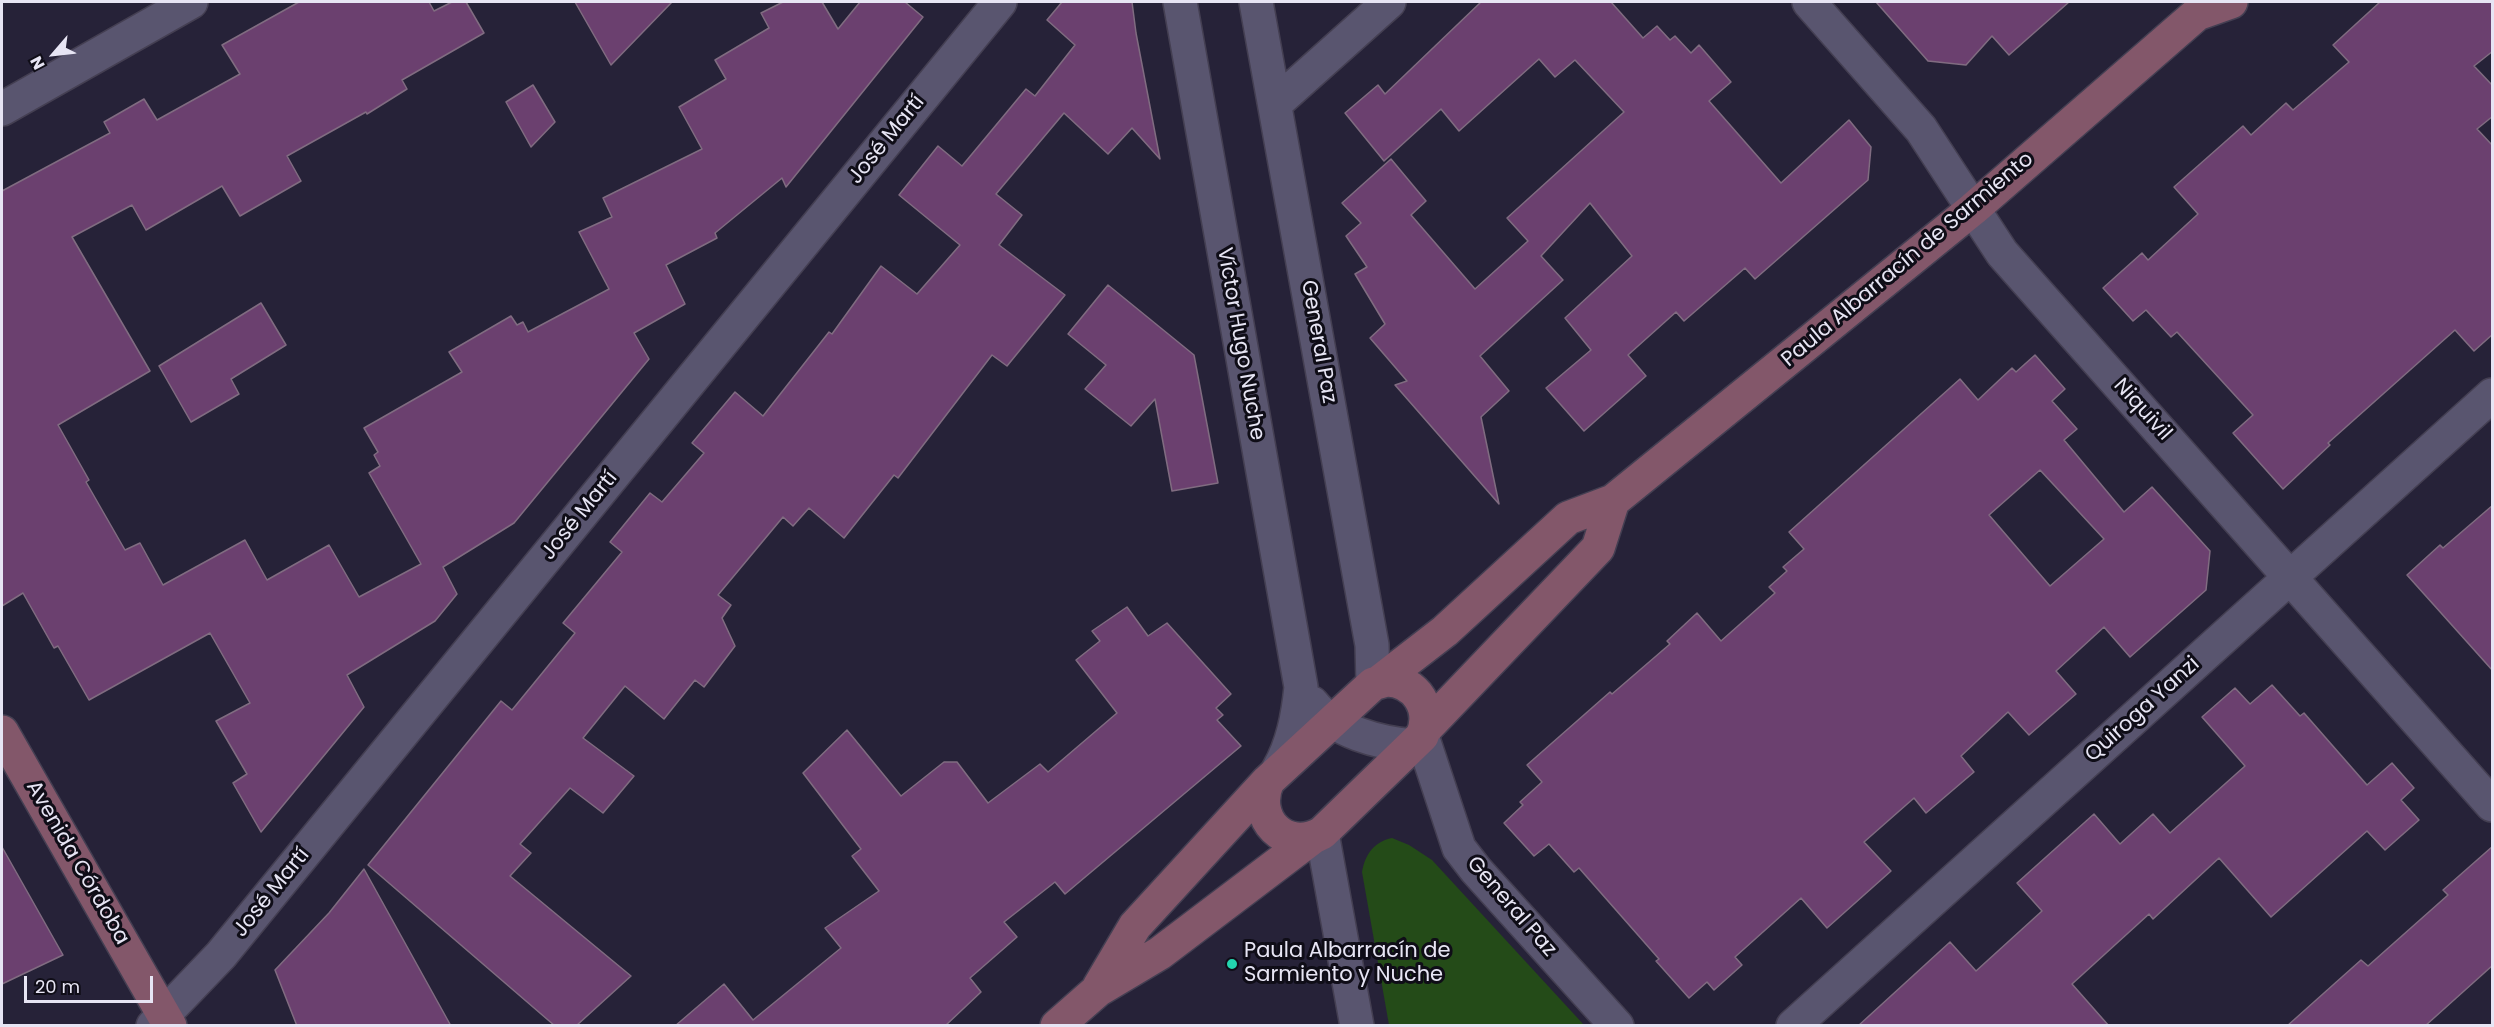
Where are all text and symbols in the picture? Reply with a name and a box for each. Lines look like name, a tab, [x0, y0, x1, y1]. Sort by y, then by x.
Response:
north arrow	[24, 24, 84, 84]
text: N	[25, 52, 51, 73]
street label: José Martí	[844, 90, 930, 190]
street label: Paula Albarracín de Sarmiento	[1777, 147, 2039, 373]
street label: Víctor Hugo Nuche	[1211, 246, 1269, 442]
street label: General Paz	[1295, 278, 1341, 406]
street label: Niquivil	[2108, 374, 2176, 446]
street label: José Martí	[537, 466, 623, 566]
street label: Quiroga Yanzi	[2081, 652, 2205, 768]
street label: Avenida Córdoba	[20, 777, 134, 949]
street label: José Martí	[229, 843, 315, 943]
street label: General Paz	[1461, 852, 1561, 962]
place label: Paula Albarracín de Sarmiento y Nuche	[1244, 939, 1451, 989]
marker: Paula Albarracín de Sarmiento y Nuche	[1225, 957, 1239, 971]
scale bar	[27, 964, 156, 1002]
text: 20 m	[35, 974, 80, 999]

